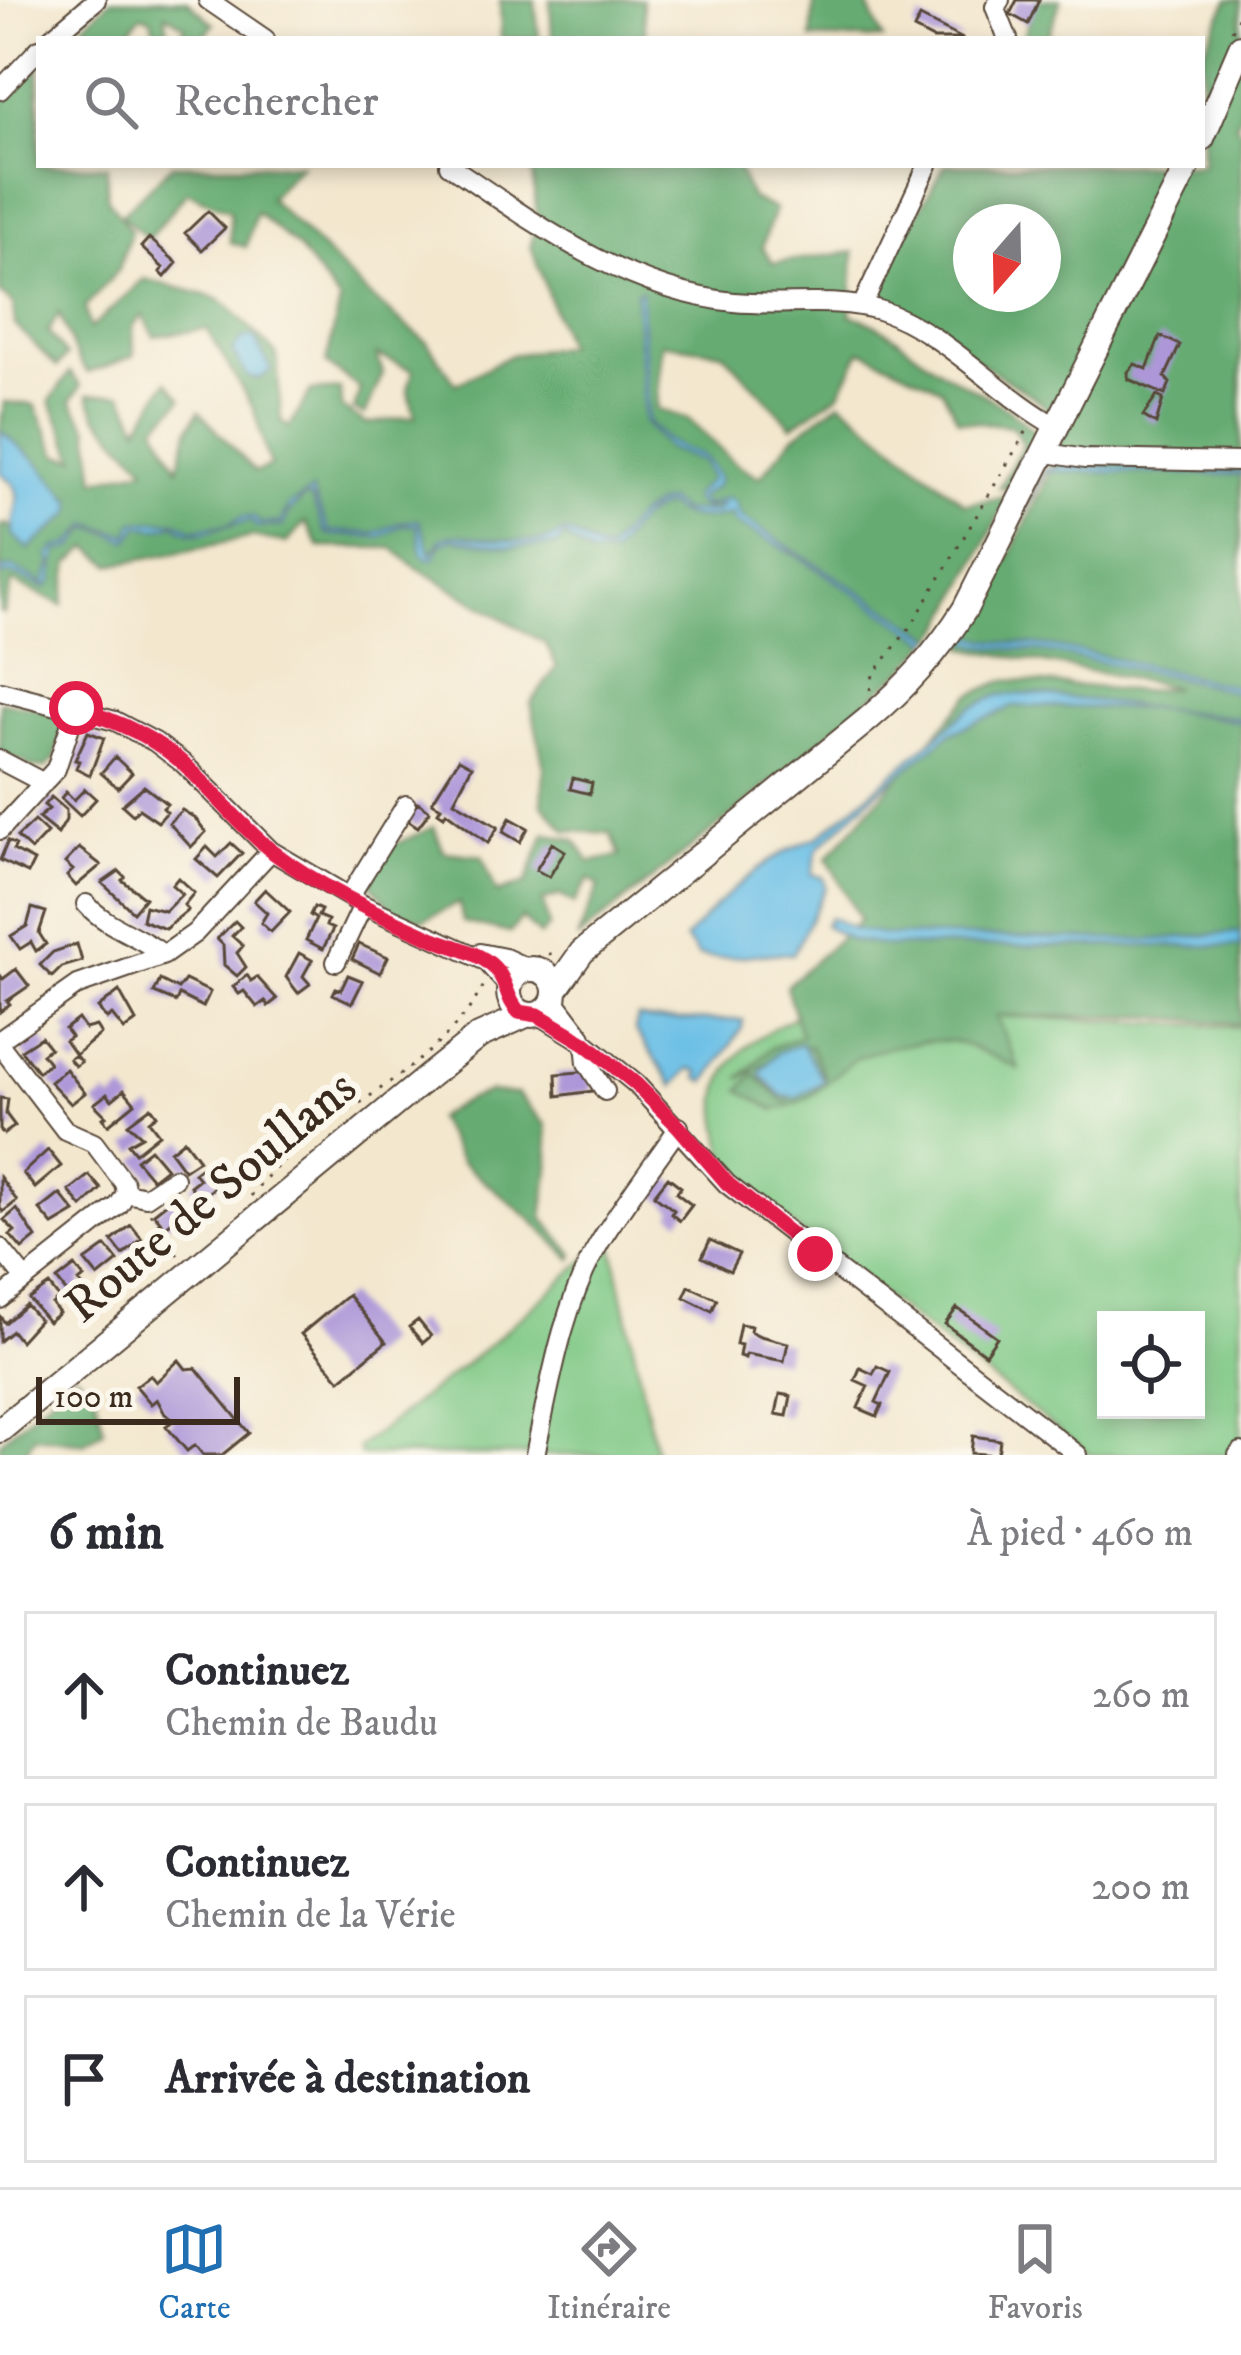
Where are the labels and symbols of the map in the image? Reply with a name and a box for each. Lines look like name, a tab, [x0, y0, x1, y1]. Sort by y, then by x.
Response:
north arrow	[953, 204, 1061, 312]
route start	[49, 681, 103, 735]
street label: Route de Soullans	[52, 1056, 370, 1338]
route end	[788, 1227, 842, 1281]
scale bar	[36, 1371, 240, 1424]

